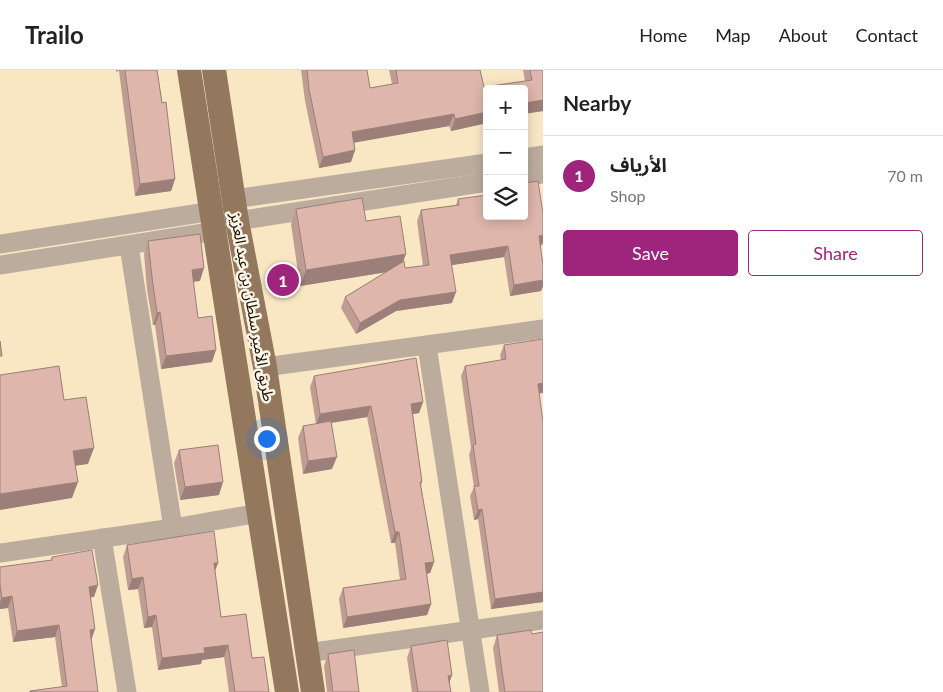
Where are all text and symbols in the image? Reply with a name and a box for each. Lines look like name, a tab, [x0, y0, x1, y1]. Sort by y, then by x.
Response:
text: Trailo	[25, 20, 84, 49]
text: Home	[639, 24, 687, 46]
text: Map	[715, 24, 751, 46]
text: About	[779, 24, 828, 46]
text: Contact	[856, 24, 918, 46]
map controls	[483, 85, 528, 220]
button: +	[483, 85, 528, 130]
text: Nearby	[563, 90, 631, 115]
button: −	[483, 130, 528, 175]
text: الأرياف	[610, 153, 667, 176]
text: 1	[574, 166, 584, 185]
text: 70 m	[887, 166, 923, 185]
button: layers	[483, 175, 528, 220]
text: Shop	[610, 186, 646, 205]
street label: طريق الأمير سلطان بن عبد العزيز	[225, 210, 278, 403]
button: Save	[563, 230, 738, 276]
button: Share	[748, 230, 923, 276]
pin: 1	[267, 261, 299, 299]
your location	[254, 426, 280, 452]

